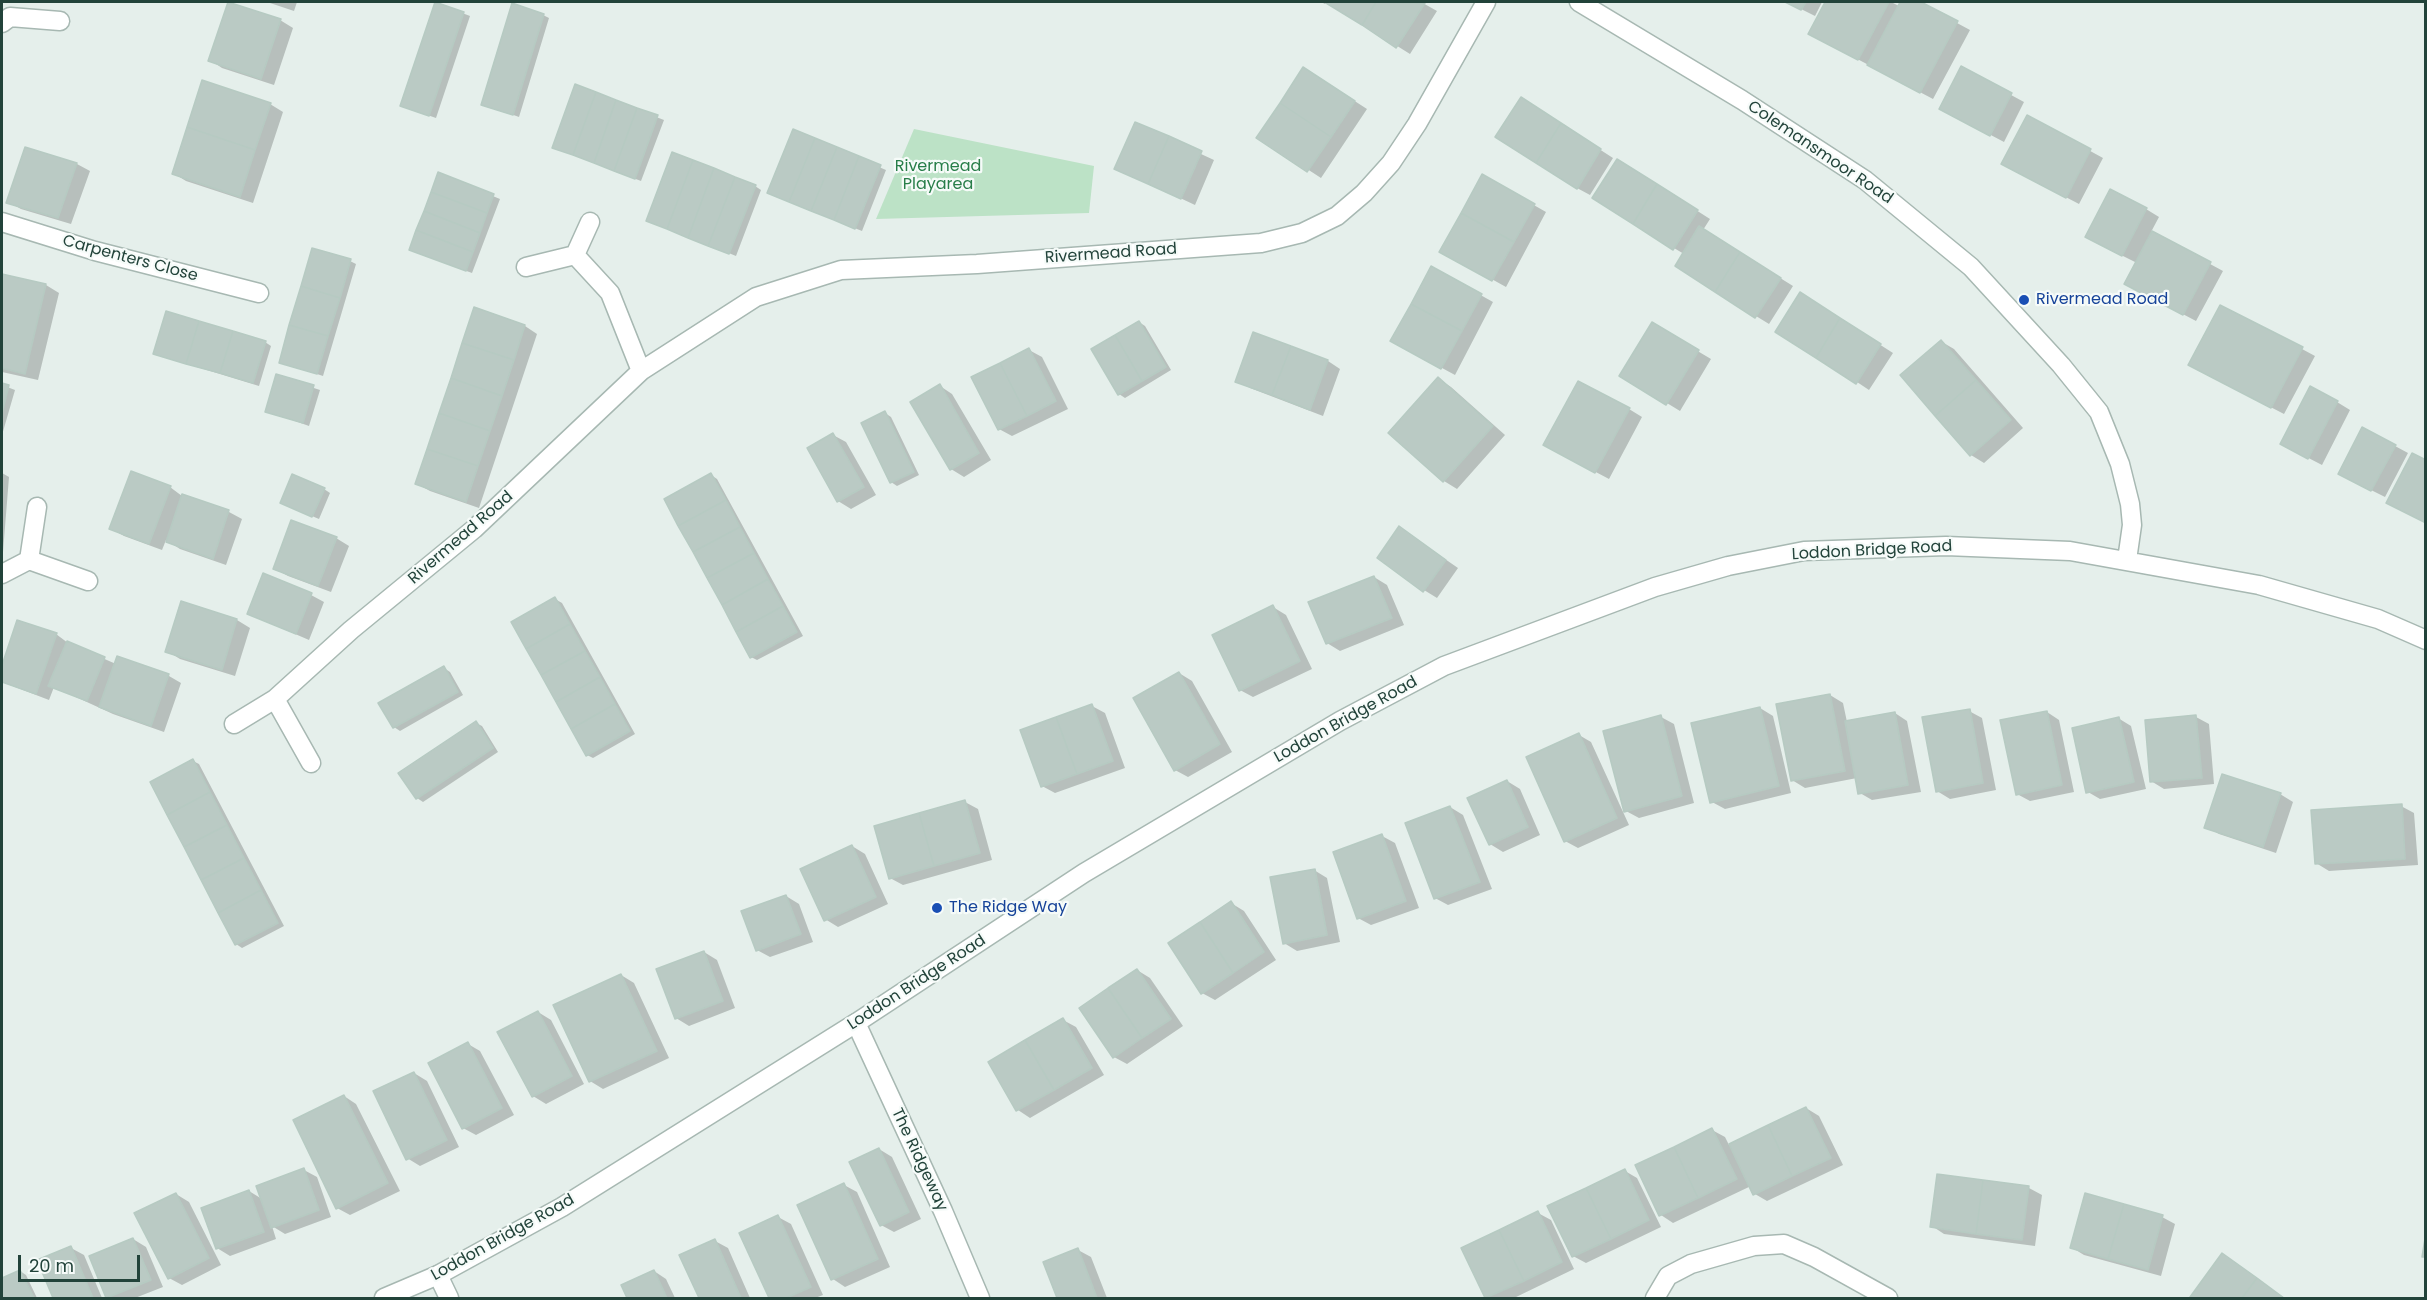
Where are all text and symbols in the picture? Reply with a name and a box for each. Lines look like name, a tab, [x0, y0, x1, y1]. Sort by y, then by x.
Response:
street label: Colemansmoor Road	[1744, 97, 1896, 209]
park label: Rivermead Playarea	[895, 157, 981, 195]
street label: Carpenters Close	[60, 232, 200, 286]
street label: Rivermead Road	[1044, 240, 1178, 268]
place label: Rivermead Road	[2036, 290, 2168, 310]
marker: Rivermead Road	[2017, 293, 2031, 307]
street label: Rivermead Road	[405, 487, 517, 589]
street label: Loddon Bridge Road	[1791, 537, 1953, 565]
street label: Loddon Bridge Road	[1271, 673, 1421, 767]
place label: The Ridge Way	[949, 898, 1067, 918]
marker: The Ridge Way	[930, 901, 944, 915]
street label: Loddon Bridge Road	[844, 931, 990, 1035]
street label: The Ridgeway	[887, 1106, 951, 1214]
street label: Loddon Bridge Road	[428, 1191, 578, 1285]
scale bar	[21, 1243, 142, 1281]
text: 20 m	[29, 1253, 74, 1278]

